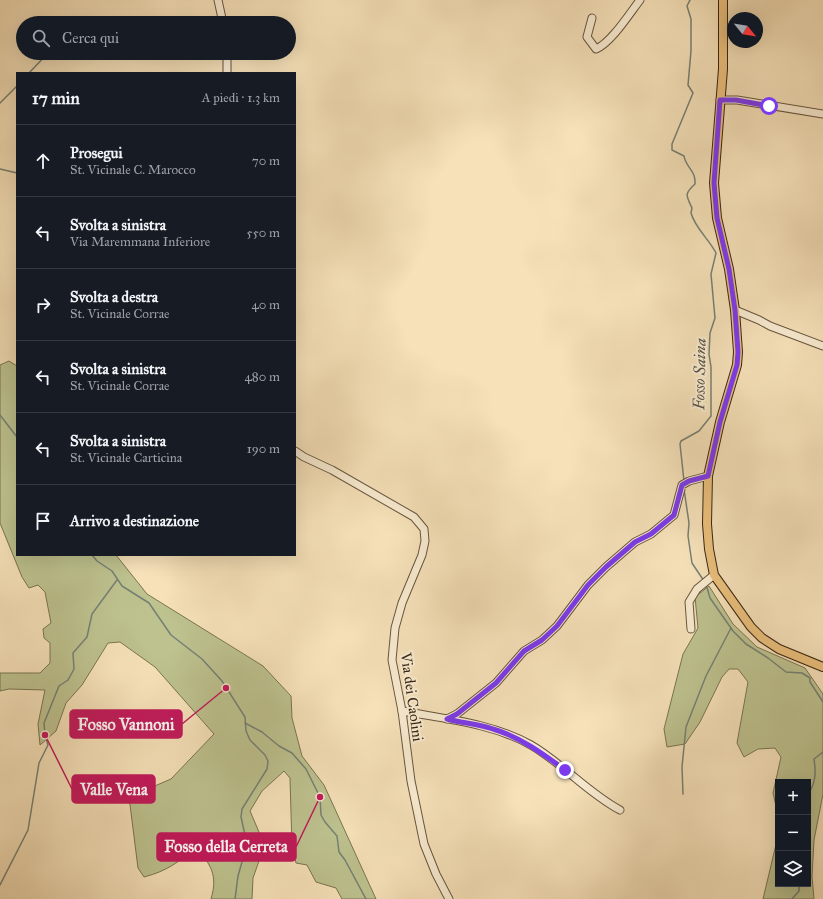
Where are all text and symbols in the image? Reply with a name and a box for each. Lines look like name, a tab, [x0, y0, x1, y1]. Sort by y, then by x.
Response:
north arrow	[727, 12, 763, 48]
search box	[16, 16, 296, 60]
icon: search	[30, 27, 52, 49]
text: Cerca qui	[62, 29, 119, 47]
text: 17 min	[32, 88, 80, 109]
text: A piedi · 1.3 km	[202, 90, 280, 106]
route start	[760, 97, 778, 115]
text: Prosegui	[70, 144, 123, 162]
icon: ahead	[32, 150, 54, 172]
text: 70 m	[252, 153, 280, 169]
text: St. Vicinale C. Marocco	[70, 162, 196, 178]
text: Svolta a sinistra	[70, 216, 166, 234]
icon: left	[32, 222, 54, 244]
text: 550 m	[247, 225, 280, 241]
text: Via Maremmana Inferiore	[70, 234, 210, 250]
text: Svolta a destra	[70, 288, 158, 306]
icon: right	[32, 294, 54, 316]
text: 40 m	[251, 297, 280, 313]
text: St. Vicinale Corrae	[70, 306, 170, 322]
water label: Fosso Saina	[689, 338, 710, 411]
text: Svolta a sinistra	[70, 360, 166, 378]
icon: left	[32, 366, 54, 388]
text: 480 m	[245, 369, 280, 385]
text: St. Vicinale Corrae	[70, 378, 170, 394]
text: Svolta a sinistra	[70, 432, 166, 450]
icon: left	[32, 438, 54, 460]
text: 190 m	[247, 441, 280, 457]
text: St. Vicinale Carticina	[70, 450, 182, 466]
icon: arrive	[32, 510, 54, 532]
text: Arrivo a destinazione	[70, 512, 199, 530]
street label: Via dei Caolini	[397, 650, 427, 743]
callout: Fosso Vannoni	[70, 710, 182, 738]
text: Fosso Vannoni	[78, 715, 175, 734]
route end	[556, 761, 574, 779]
callout: Valle Vena	[72, 775, 155, 803]
map controls	[775, 779, 811, 887]
button: +	[775, 779, 811, 815]
text: Valle Vena	[79, 780, 149, 799]
button: −	[775, 815, 811, 851]
callout: Fosso della Cerreta	[157, 833, 296, 861]
text: Fosso della Cerreta	[164, 837, 289, 856]
button: layers	[775, 851, 811, 887]

